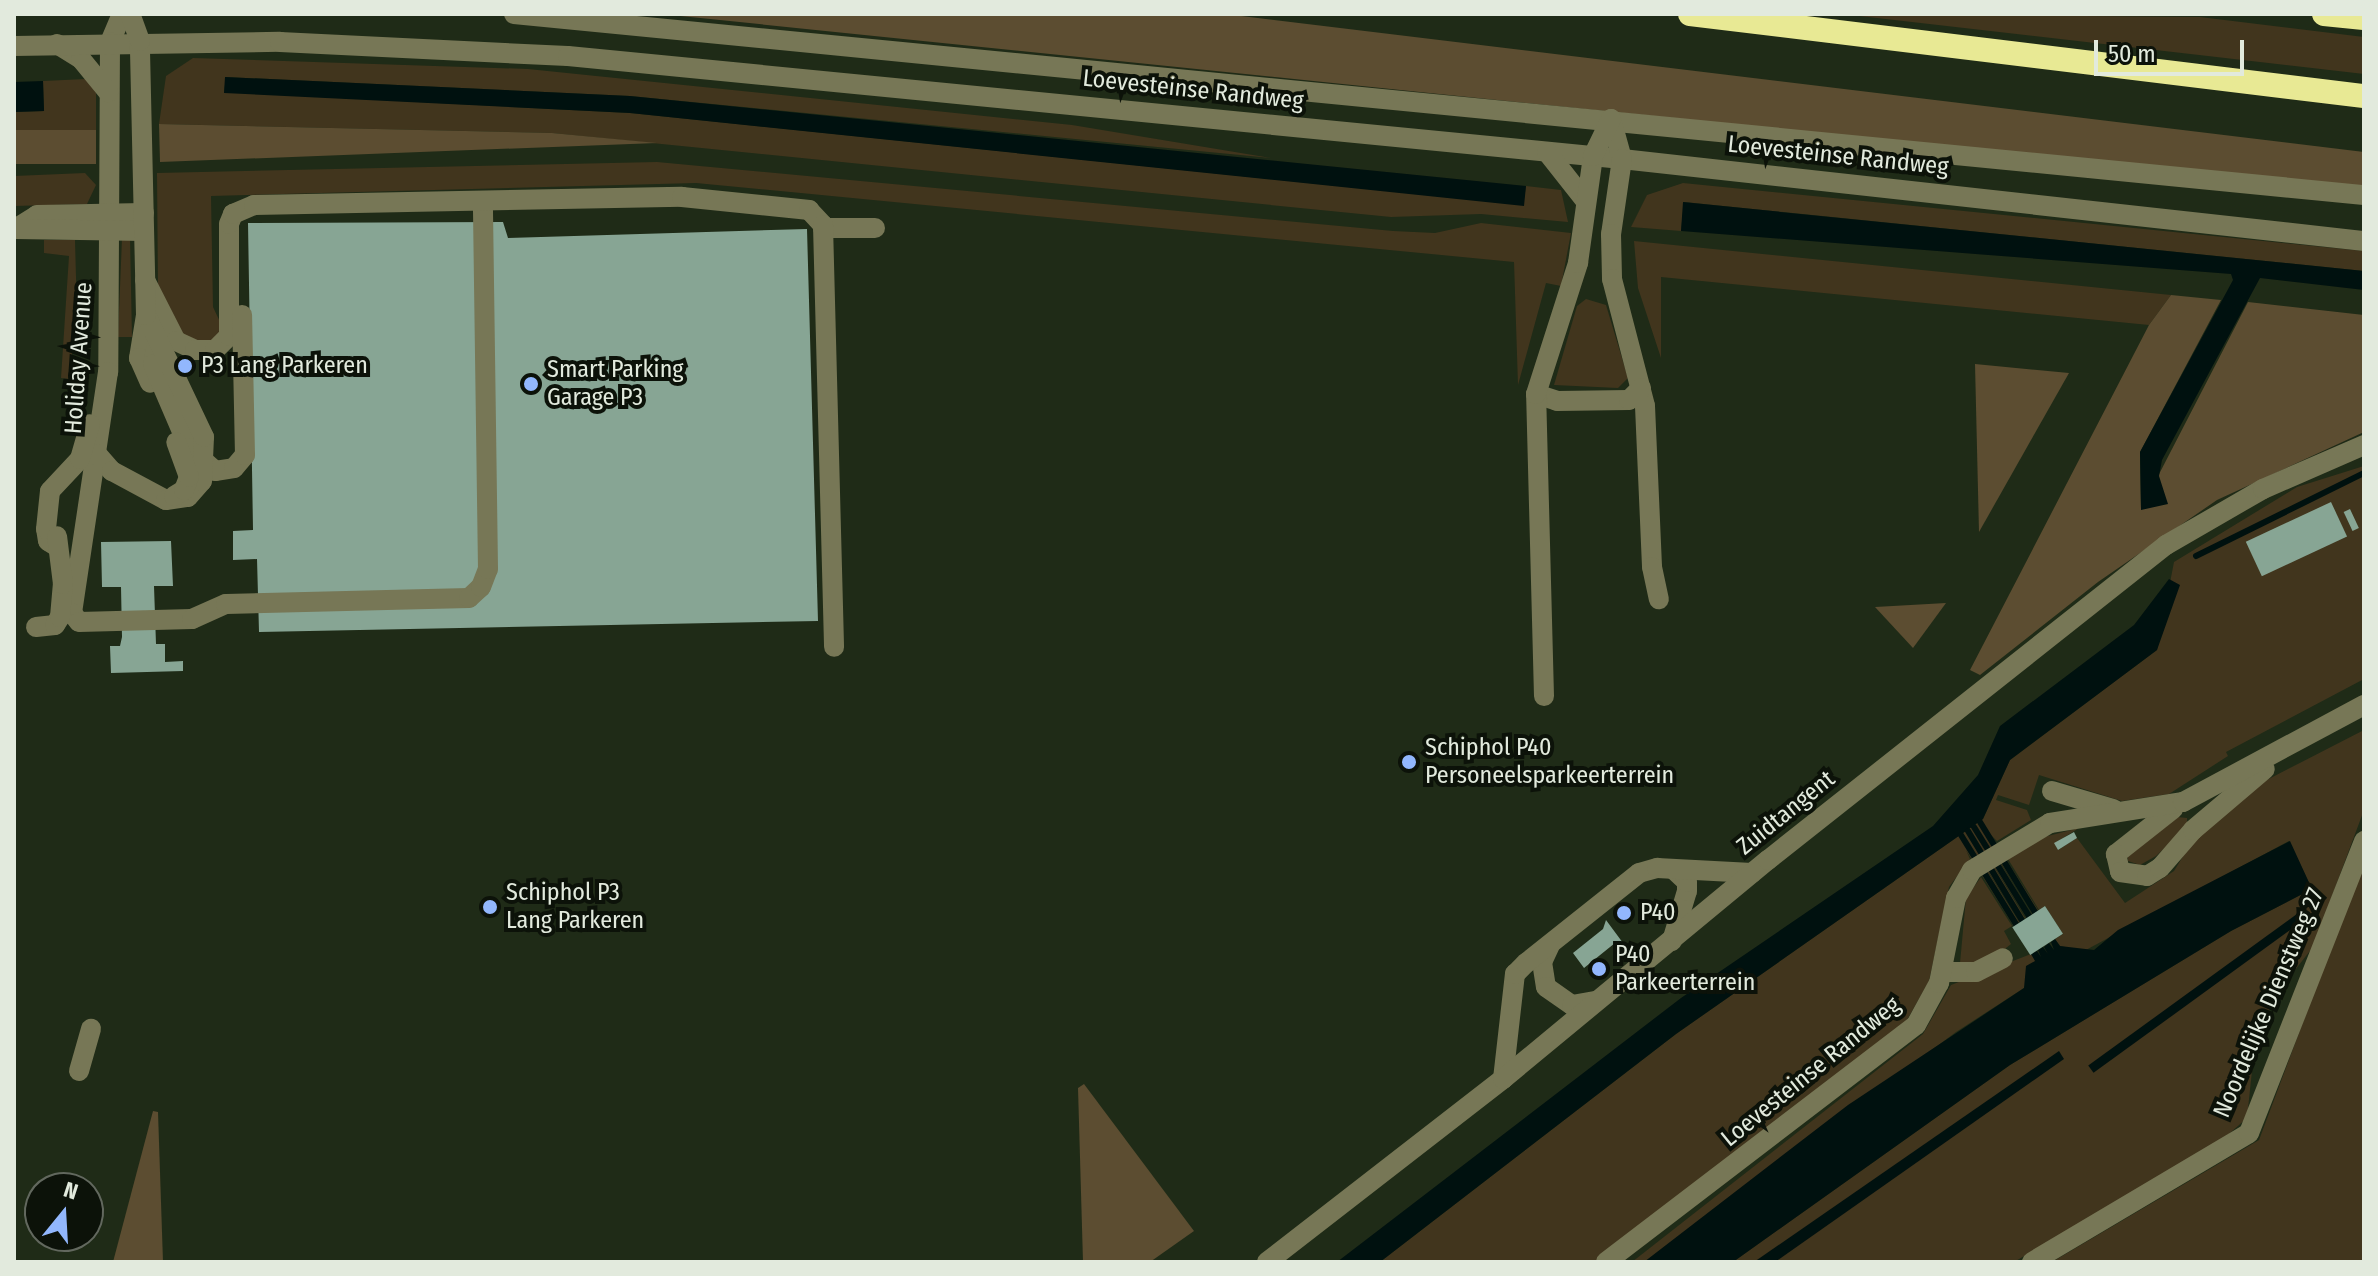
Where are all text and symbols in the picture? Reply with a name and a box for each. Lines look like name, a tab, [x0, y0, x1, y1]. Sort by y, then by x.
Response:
scale bar	[2098, 24, 2248, 74]
text: 50 m	[2108, 40, 2156, 68]
street label: Loevesteinse Randweg	[1081, 64, 1305, 116]
street label: Loevesteinse Randweg	[1726, 130, 1950, 182]
street label: Holiday Avenue	[59, 281, 99, 435]
place label: P3 Lang Parkeren	[201, 352, 368, 380]
place label: Smart Parking Garage P3	[547, 356, 684, 412]
marker: P3 Lang Parkeren	[176, 357, 194, 375]
marker: Smart Parking Garage P3	[522, 375, 540, 393]
place label: Schiphol P40 Personeelsparkeerterrein	[1425, 734, 1674, 790]
marker: Schiphol P40 Personeelsparkeerterrein	[1400, 753, 1418, 771]
street label: Zuidtangent	[1731, 765, 1841, 861]
place label: Schiphol P3 Lang Parkeren	[506, 879, 644, 935]
street label: Noordelijke Dienstweg 27	[2208, 884, 2330, 1122]
marker: Schiphol P3 Lang Parkeren	[481, 898, 499, 916]
place label: P40	[1640, 899, 1676, 927]
marker: P40	[1615, 904, 1633, 922]
place label: P40 Parkeerterrein	[1615, 941, 1755, 997]
marker: P40 Parkeerterrein	[1590, 960, 1608, 978]
street label: Loevesteinse Randweg	[1716, 991, 1906, 1153]
north arrow	[24, 1172, 104, 1252]
text: N	[61, 1176, 81, 1205]

